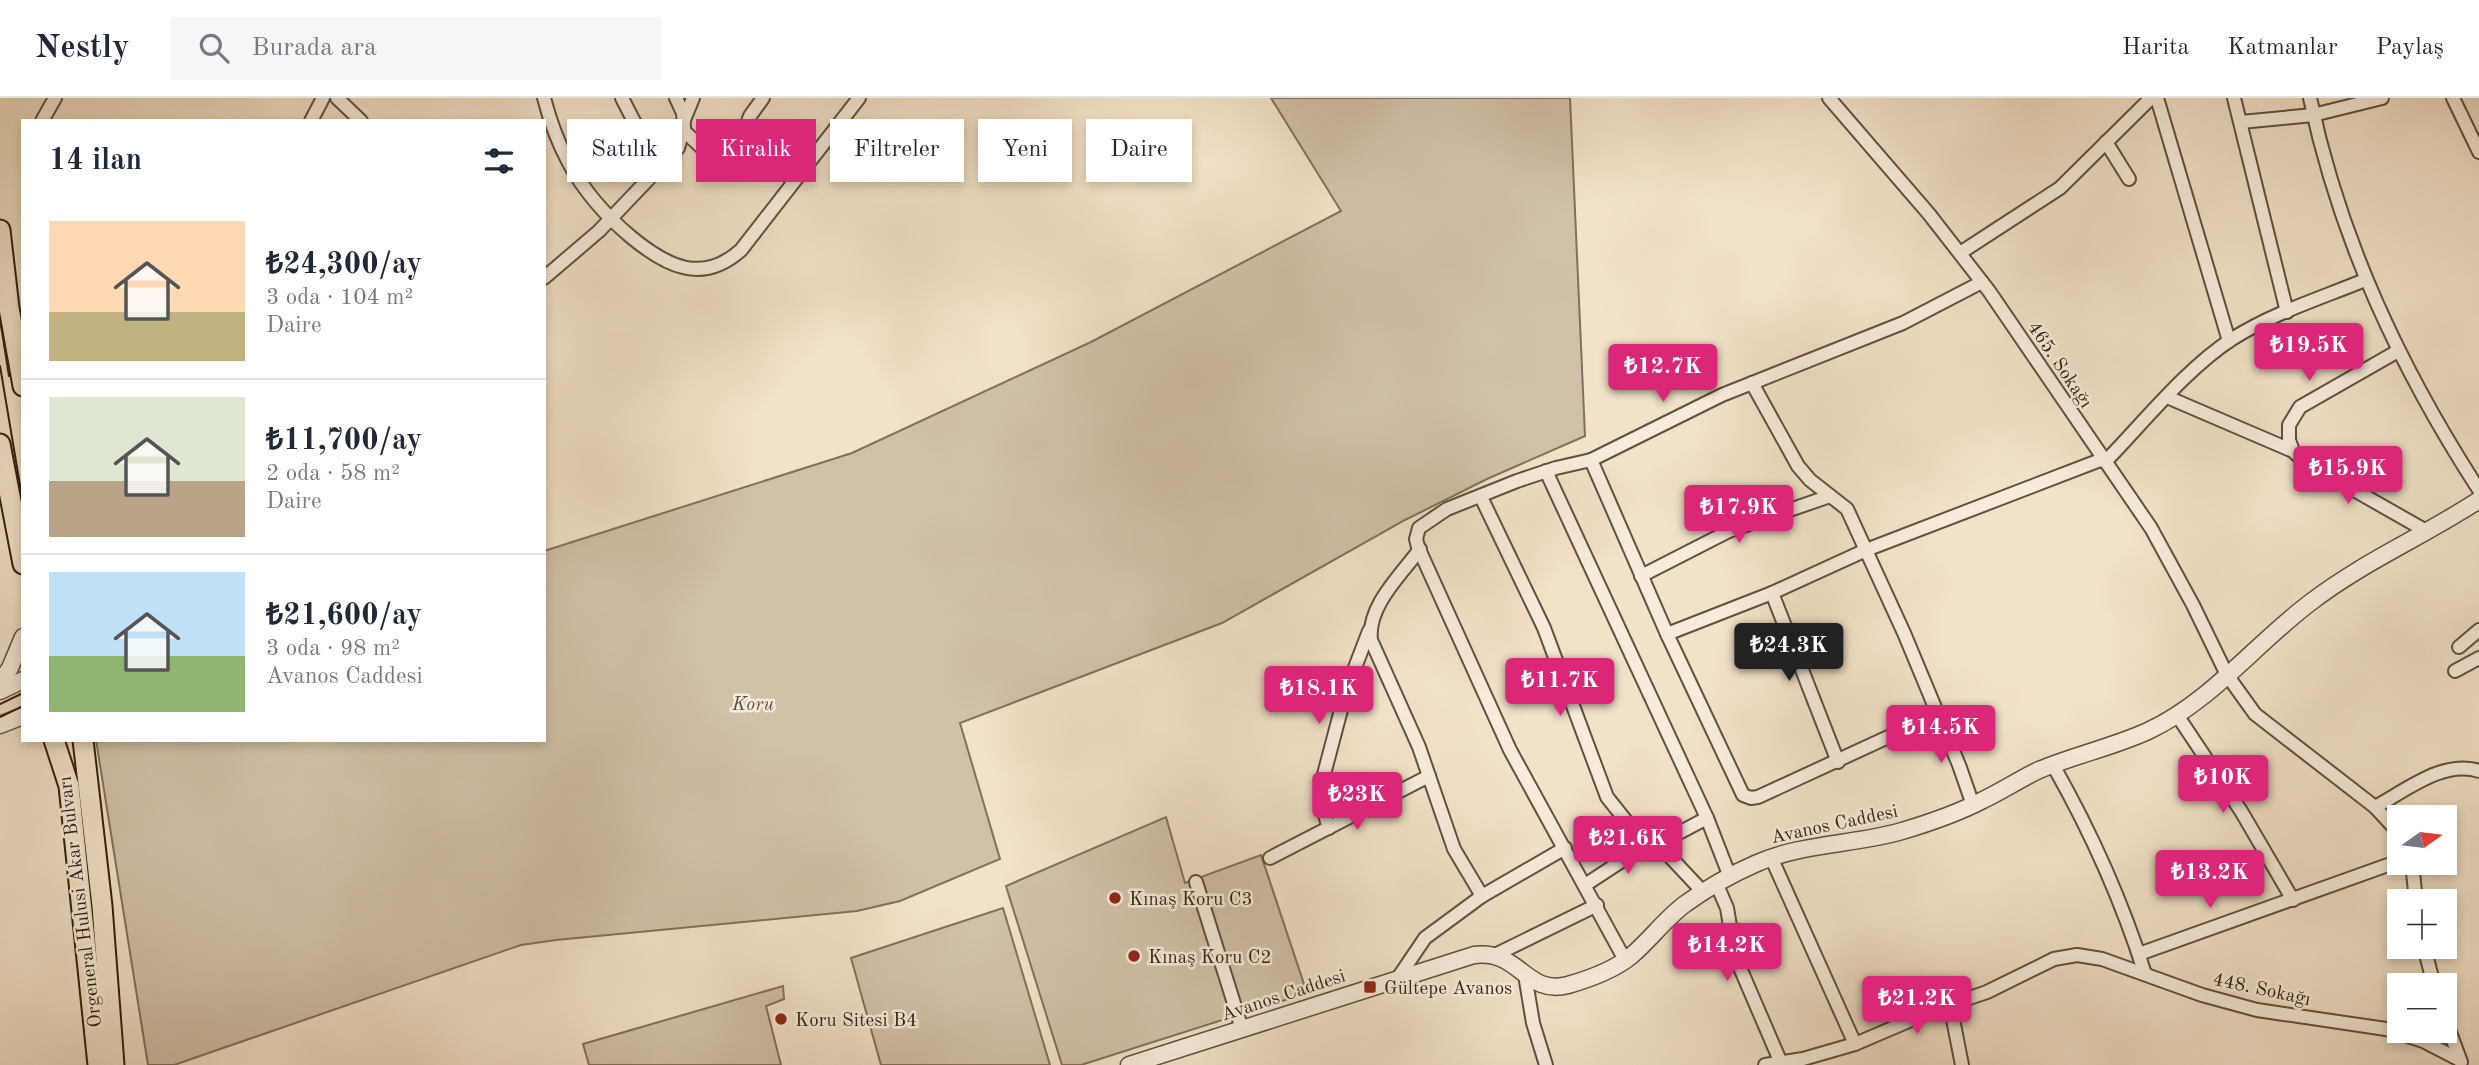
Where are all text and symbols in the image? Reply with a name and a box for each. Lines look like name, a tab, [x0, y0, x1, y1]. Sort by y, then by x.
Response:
search box	[171, 17, 661, 80]
icon: search	[195, 29, 233, 67]
text: Nestly	[35, 32, 129, 65]
text: Burada ara	[251, 35, 377, 61]
text: Harita	[2122, 36, 2189, 60]
text: Katmanlar	[2227, 36, 2338, 60]
text: Paylaş	[2376, 36, 2444, 60]
chip: Satılık	[567, 119, 682, 182]
chip: Kiralık	[696, 119, 816, 182]
chip: Filtreler	[830, 119, 964, 182]
chip: Yeni	[978, 119, 1072, 182]
chip: Daire	[1086, 119, 1192, 182]
icon: filters	[480, 142, 518, 180]
text: 14 ilan	[49, 146, 142, 176]
icon: home	[105, 249, 189, 333]
text: ₺24,300/ay	[266, 250, 422, 280]
text: 3 oda · 104 m²	[266, 286, 413, 309]
text: Daire	[266, 314, 322, 337]
street label: 465. Sokağı	[2023, 319, 2095, 412]
pin: ₺19.5K	[2252, 324, 2366, 383]
text: ₺19.5K	[2270, 334, 2348, 357]
pin: ₺12.7K	[1606, 344, 1720, 404]
text: ₺12.7K	[1624, 355, 1702, 378]
icon: home	[105, 425, 189, 509]
text: ₺11,700/ay	[266, 426, 422, 456]
pin: ₺15.9K	[2291, 446, 2405, 506]
text: ₺15.9K	[2309, 457, 2387, 480]
text: 2 oda · 58 m²	[266, 462, 400, 485]
pin: ₺17.9K	[1682, 486, 1796, 545]
text: Daire	[266, 490, 322, 513]
text: ₺17.9K	[1700, 496, 1778, 519]
icon: home	[105, 600, 189, 684]
text: ₺21,600/ay	[266, 601, 422, 631]
pin: ₺24.3K	[1732, 624, 1846, 683]
text: ₺24.3K	[1750, 634, 1828, 657]
text: 3 oda · 98 m²	[266, 637, 400, 660]
pin: ₺11.7K	[1503, 658, 1617, 718]
text: Avanos Caddesi	[266, 665, 423, 688]
pin: ₺18.1K	[1262, 666, 1376, 726]
text: ₺11.7K	[1521, 669, 1599, 692]
text: ₺18.1K	[1280, 677, 1358, 700]
park label: Koru	[731, 696, 774, 715]
pin: ₺14.5K	[1884, 706, 1998, 765]
text: ₺14.5K	[1902, 716, 1980, 739]
pin: ₺10K	[2182, 756, 2264, 815]
text: ₺10K	[2194, 766, 2252, 789]
pin: ₺23K	[1316, 772, 1398, 832]
street label: Orgeneral Hulusi Akar Bulvarı	[57, 775, 106, 1028]
text: ₺23K	[1328, 783, 1386, 806]
street label: Avanos Caddesi	[1769, 803, 1900, 848]
north arrow	[2387, 805, 2457, 875]
map controls	[2387, 805, 2457, 1043]
pin: ₺21.6K	[1571, 816, 1685, 876]
text: ₺21.6K	[1589, 827, 1667, 850]
pin: ₺13.2K	[2153, 850, 2267, 910]
text: ₺13.2K	[2171, 861, 2249, 884]
button: +	[2387, 889, 2457, 959]
marker: Kınaş Koru C3	[1107, 890, 1123, 906]
place label: Kınaş Koru C3	[1129, 891, 1253, 910]
pin: ₺14.2K	[1670, 924, 1784, 983]
text: ₺14.2K	[1688, 934, 1766, 957]
marker: Kınaş Koru C2	[1126, 948, 1142, 964]
place label: Kınaş Koru C2	[1148, 949, 1272, 968]
street label: Avanos Caddesi	[1219, 967, 1348, 1025]
street label: 448. Sokağı	[2211, 971, 2312, 1010]
button: −	[2387, 973, 2457, 1043]
pin: ₺21.2K	[1860, 976, 1974, 1036]
marker: Gültepe Avanos	[1362, 979, 1378, 995]
place label: Gültepe Avanos	[1384, 980, 1512, 999]
text: ₺21.2K	[1878, 987, 1956, 1010]
marker: Koru Sitesi B4	[773, 1011, 789, 1027]
place label: Koru Sitesi B4	[795, 1012, 917, 1031]

